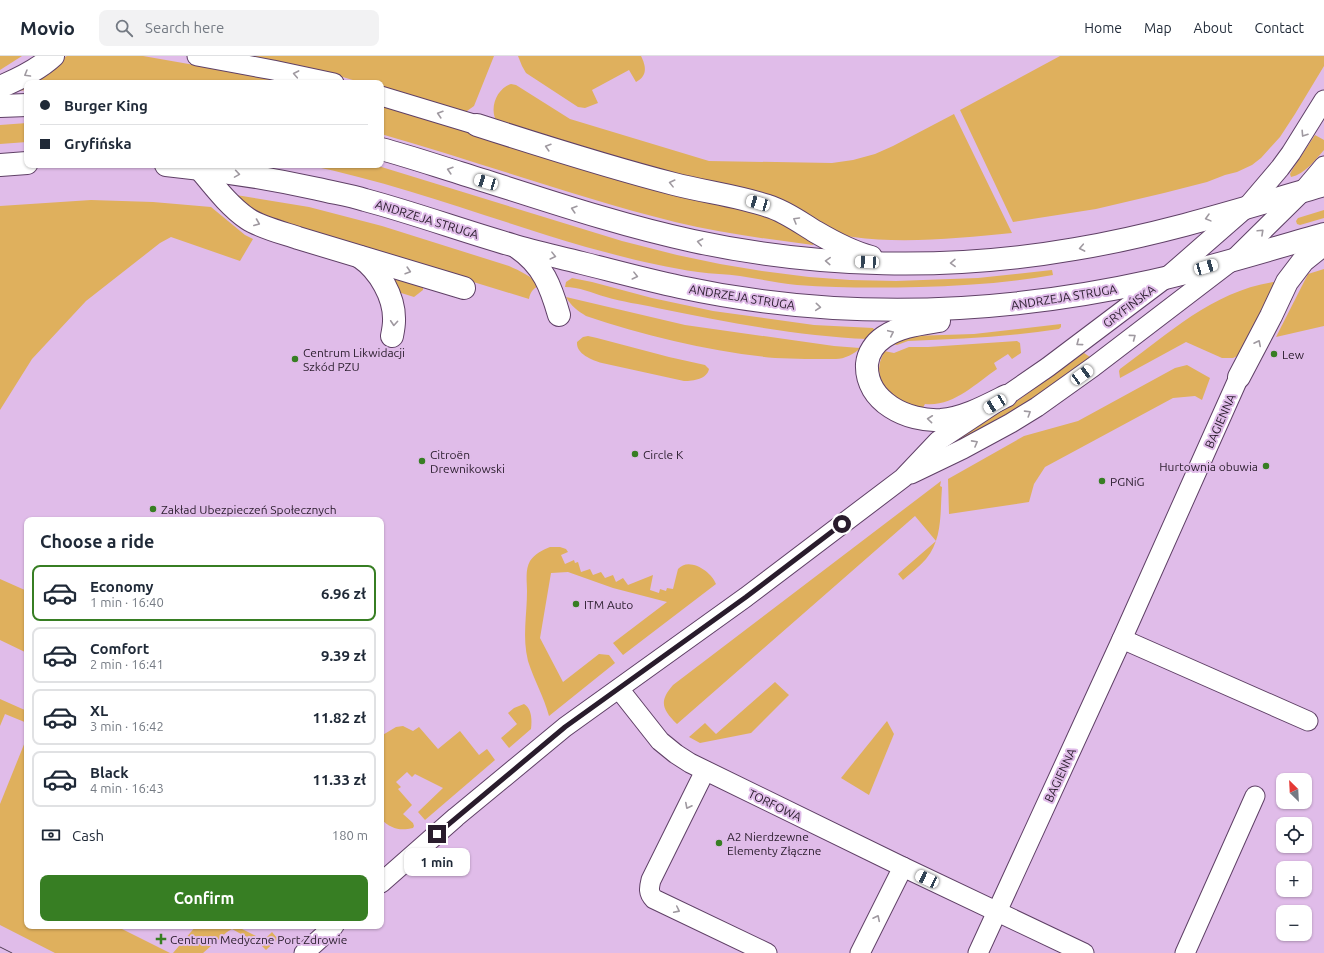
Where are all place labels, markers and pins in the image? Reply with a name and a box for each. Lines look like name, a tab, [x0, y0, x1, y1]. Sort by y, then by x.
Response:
place label: Centrum Likwidacji Szkód PZU	[303, 346, 405, 373]
place label: Lew	[1282, 348, 1305, 361]
marker: Lew	[1269, 349, 1279, 359]
marker: Centrum Likwidacji Szkód PZU	[290, 354, 300, 364]
place label: Citroën Drewnikowski	[430, 448, 505, 475]
place label: Circle K	[643, 448, 684, 461]
marker: Circle K	[630, 449, 640, 459]
marker: Citroën Drewnikowski	[417, 456, 427, 466]
place label: Hurtownia obuwia	[1159, 460, 1258, 473]
marker: Hurtownia obuwia	[1261, 461, 1271, 471]
place label: PGNiG	[1110, 475, 1145, 488]
marker: PGNiG	[1097, 476, 1107, 486]
place label: Zakład Ubezpieczeń Społecznych	[161, 503, 337, 516]
marker: Zakład Ubezpieczeń Społecznych	[148, 504, 158, 514]
place label: ITM Auto	[584, 598, 633, 611]
marker: ITM Auto	[571, 599, 581, 609]
place label: A2 Nierdzewne Elementy Złączne	[727, 830, 821, 857]
marker: A2 Nierdzewne Elementy Złączne	[714, 838, 724, 848]
marker: Centrum Medyczne Port Zdrowie	[155, 933, 167, 945]
place label: Centrum Medyczne Port Zdrowie	[170, 933, 347, 946]

